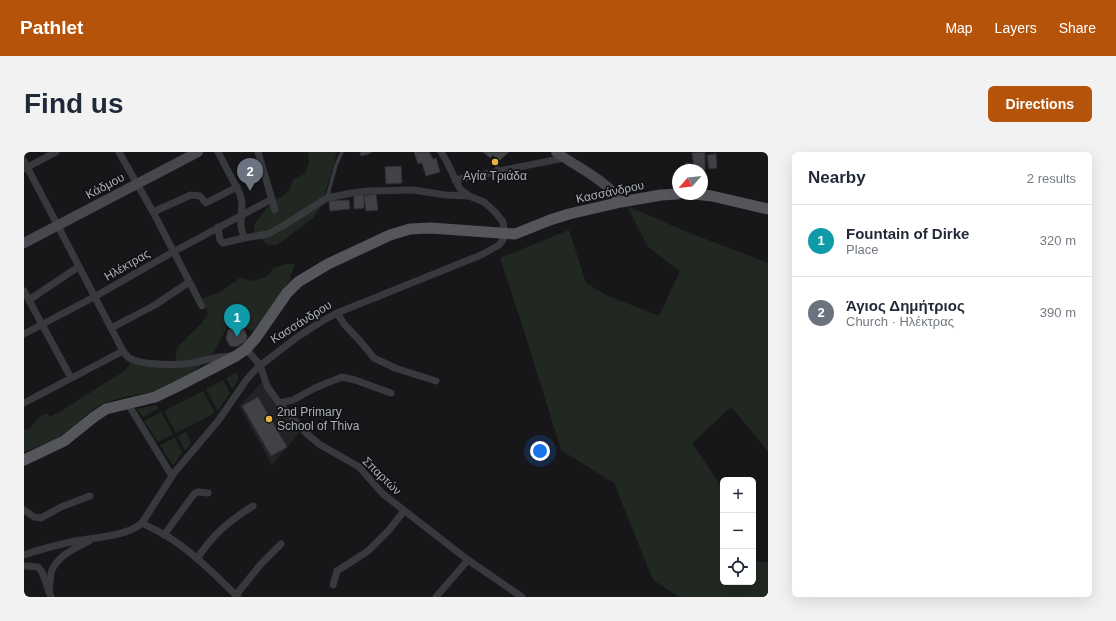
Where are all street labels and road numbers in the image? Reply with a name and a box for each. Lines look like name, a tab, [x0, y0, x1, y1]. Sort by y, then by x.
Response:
street label: Κάδμου	[83, 170, 127, 202]
street label: Κασσάνδρου	[575, 178, 645, 206]
street label: Ηλέκτρας	[102, 246, 152, 284]
street label: Κασσάνδρου	[268, 298, 334, 346]
street label: Σπαρτών	[360, 454, 404, 498]

